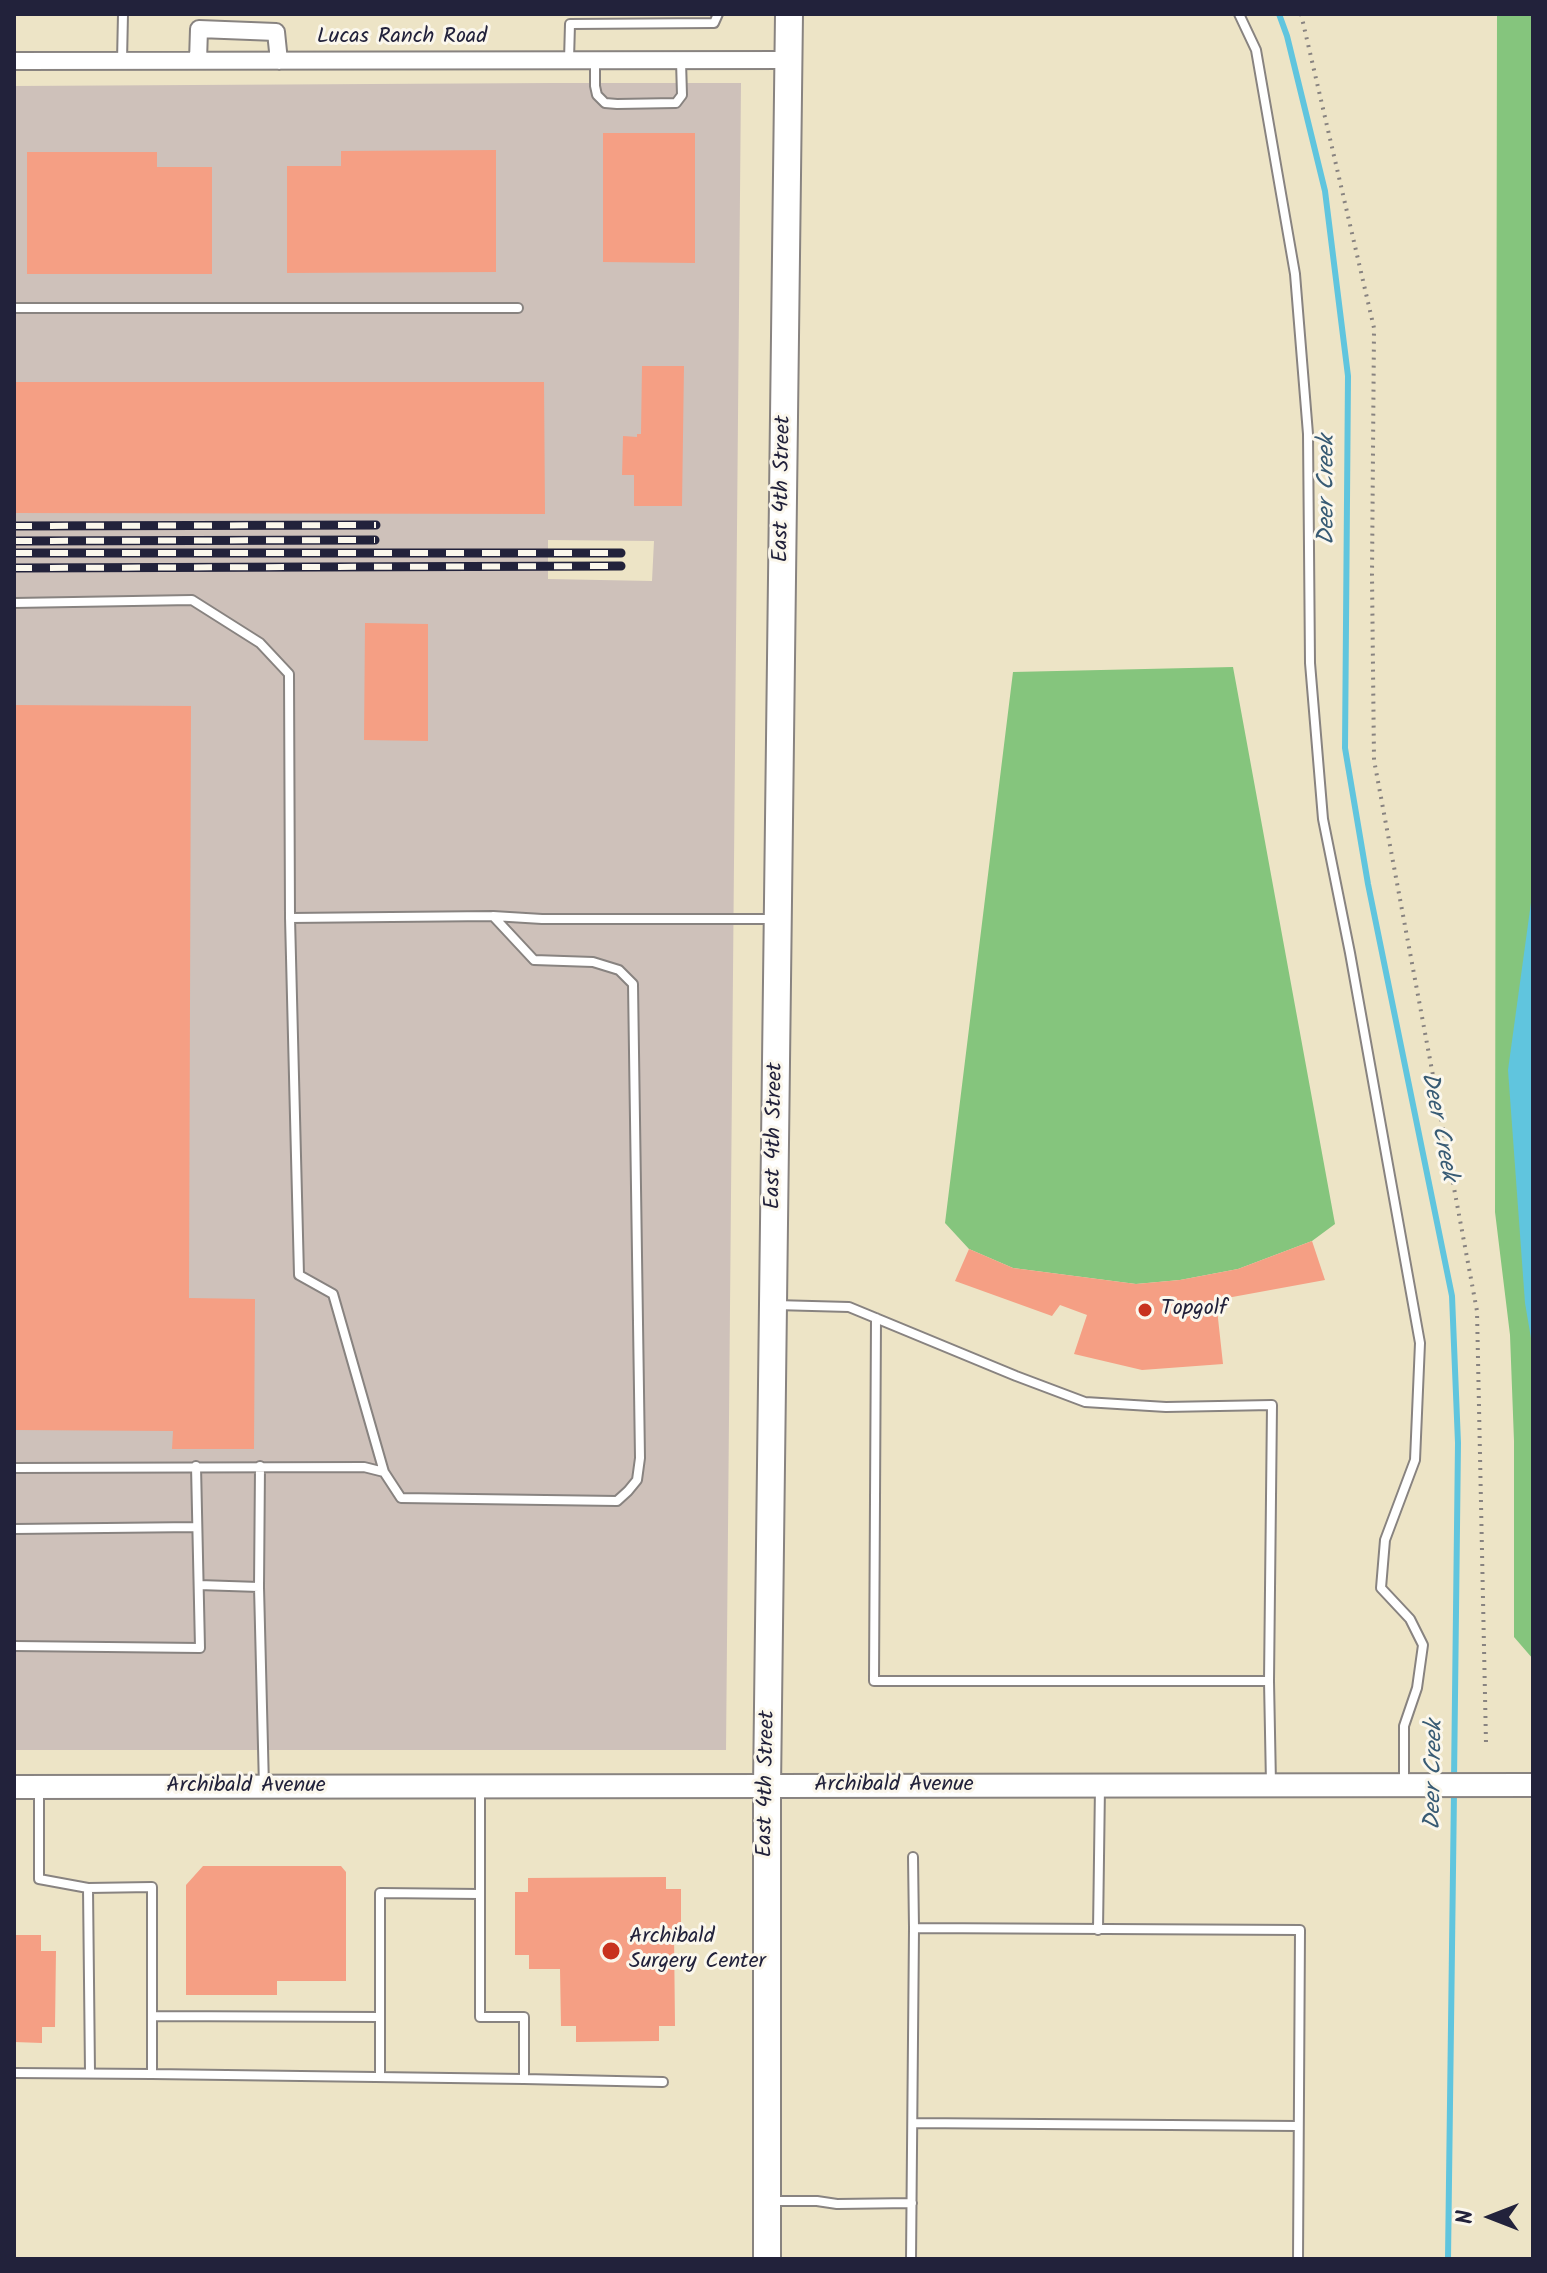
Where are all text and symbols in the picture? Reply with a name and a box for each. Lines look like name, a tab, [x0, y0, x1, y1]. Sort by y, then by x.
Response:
street label: Lucas Ranch Road	[317, 25, 487, 51]
street label: East 4th Street	[770, 415, 798, 563]
water label: Deer Creek	[1315, 435, 1343, 545]
street label: East 4th Street	[762, 1062, 790, 1210]
water label: Deer Creek	[1412, 1070, 1462, 1184]
place label: Topgolf	[1161, 1297, 1227, 1323]
marker: Topgolf	[1136, 1301, 1154, 1319]
street label: East 4th Street	[754, 1710, 782, 1858]
water label: Deer Creek	[1421, 1720, 1451, 1830]
street label: Archibald Avenue	[814, 1773, 974, 1799]
street label: Archibald Avenue	[166, 1774, 326, 1800]
place label: Archibald Surgery Center	[629, 1925, 766, 1976]
marker: Archibald Surgery Center	[600, 1940, 622, 1962]
north arrow	[1451, 2177, 1531, 2257]
text: N	[1449, 2210, 1484, 2224]

